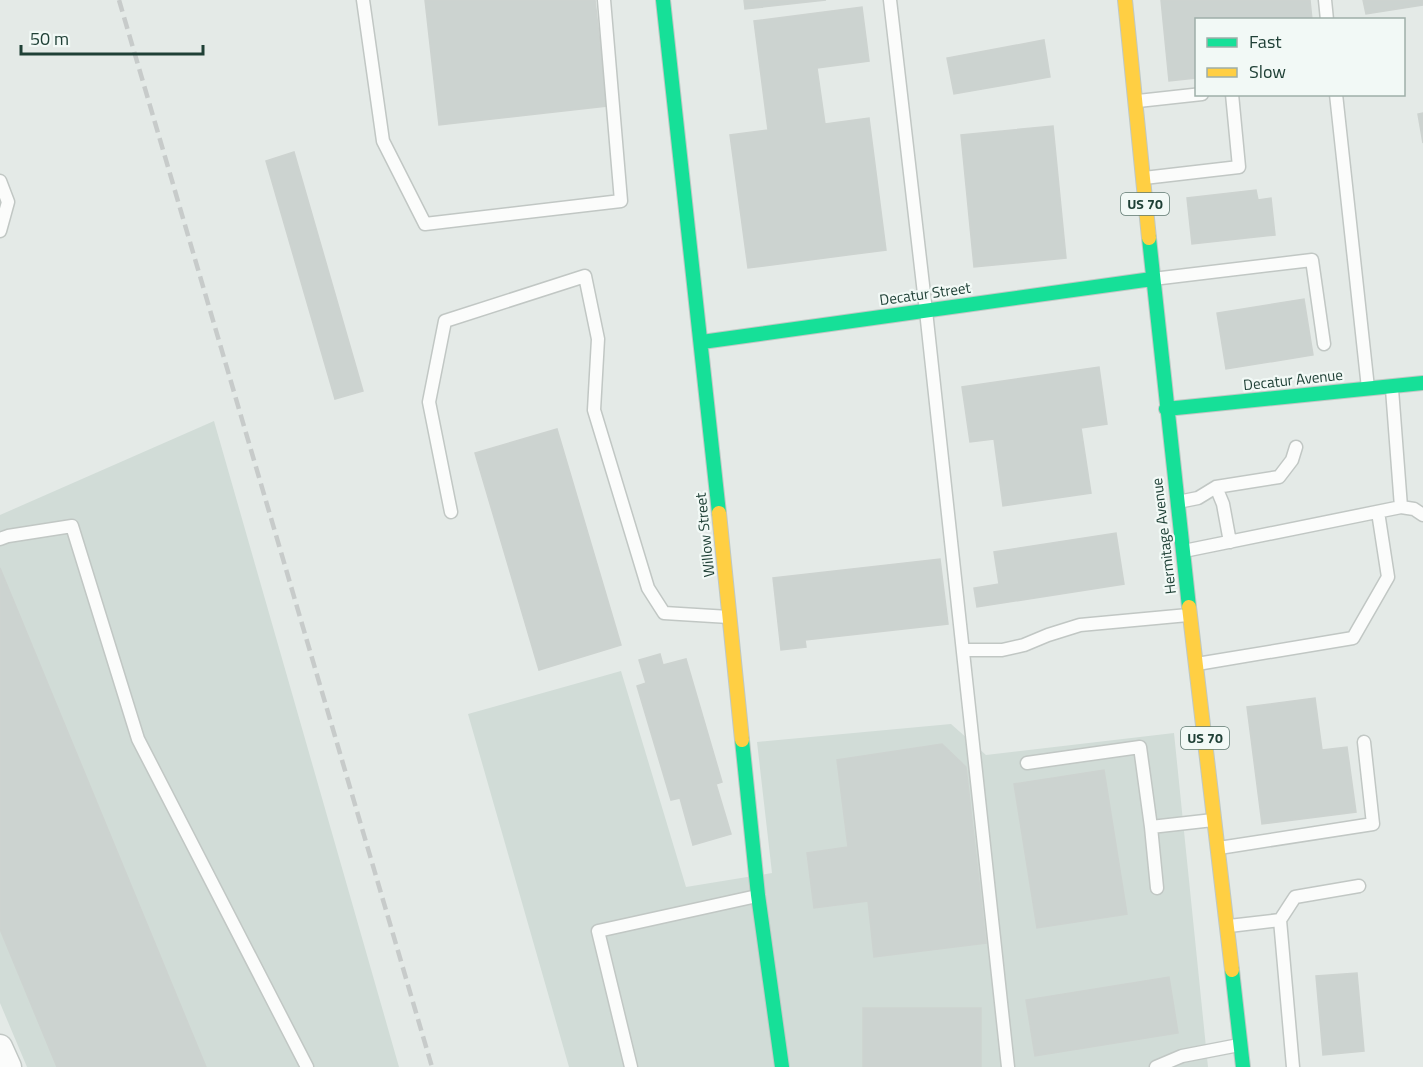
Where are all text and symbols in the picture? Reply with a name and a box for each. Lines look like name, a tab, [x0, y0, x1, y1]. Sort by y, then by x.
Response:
scale bar	[21, 18, 202, 56]
legend	[1195, 18, 1405, 96]
text: 50 m	[30, 25, 69, 52]
text: Fast	[1249, 28, 1282, 55]
text: Slow	[1249, 58, 1286, 85]
road number: US 70	[1121, 193, 1169, 215]
street label: Decatur Street	[878, 276, 973, 311]
street label: Decatur Avenue	[1242, 363, 1344, 396]
street label: Hermitage Avenue	[1145, 477, 1182, 595]
street label: Willow Street	[689, 491, 720, 578]
road number: US 70	[1181, 727, 1229, 749]

